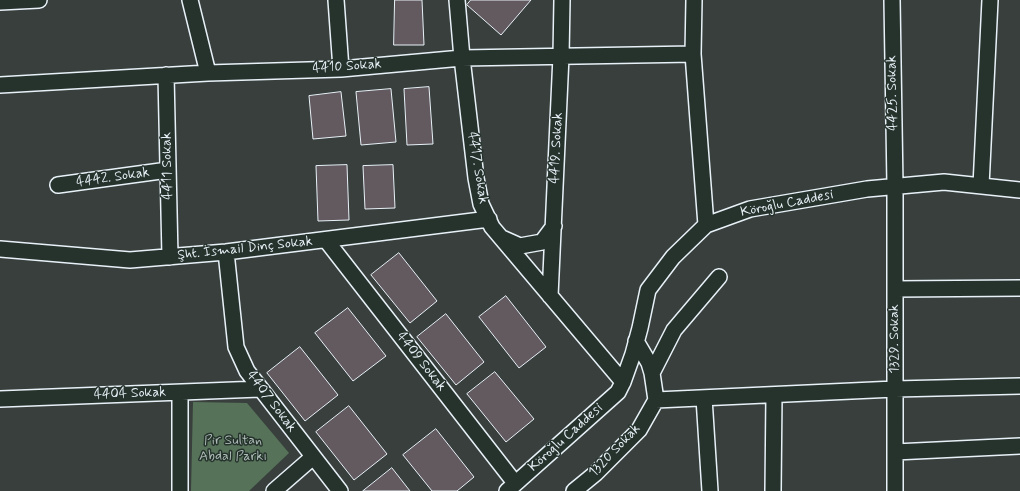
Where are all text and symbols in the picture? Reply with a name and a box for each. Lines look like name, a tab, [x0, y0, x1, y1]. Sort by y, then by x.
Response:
street label: 4425. Sokak	[884, 55, 902, 131]
street label: 4410 Sokak	[312, 56, 382, 78]
street label: 4419. Sokak	[547, 112, 567, 184]
street label: 4417. Sokak	[463, 131, 491, 205]
street label: 4411 Sokak	[159, 132, 177, 200]
street label: 4442. Sokak	[75, 165, 151, 191]
street label: Köroğlu Caddesi	[739, 187, 835, 221]
street label: Şht. İsmail Dinç Sokak	[177, 234, 313, 264]
street label: 1329. Sokak	[887, 304, 903, 374]
street label: 4409 Sokak	[392, 329, 450, 395]
street label: 4407 Sokak	[242, 368, 300, 436]
street label: 4404 Sokak	[94, 384, 166, 404]
street label: Köroğlu Caddesi	[525, 400, 607, 476]
street label: 1320 Sokak	[585, 421, 645, 481]
park label: Pir Sultan Abdal Parkı	[199, 433, 267, 466]

